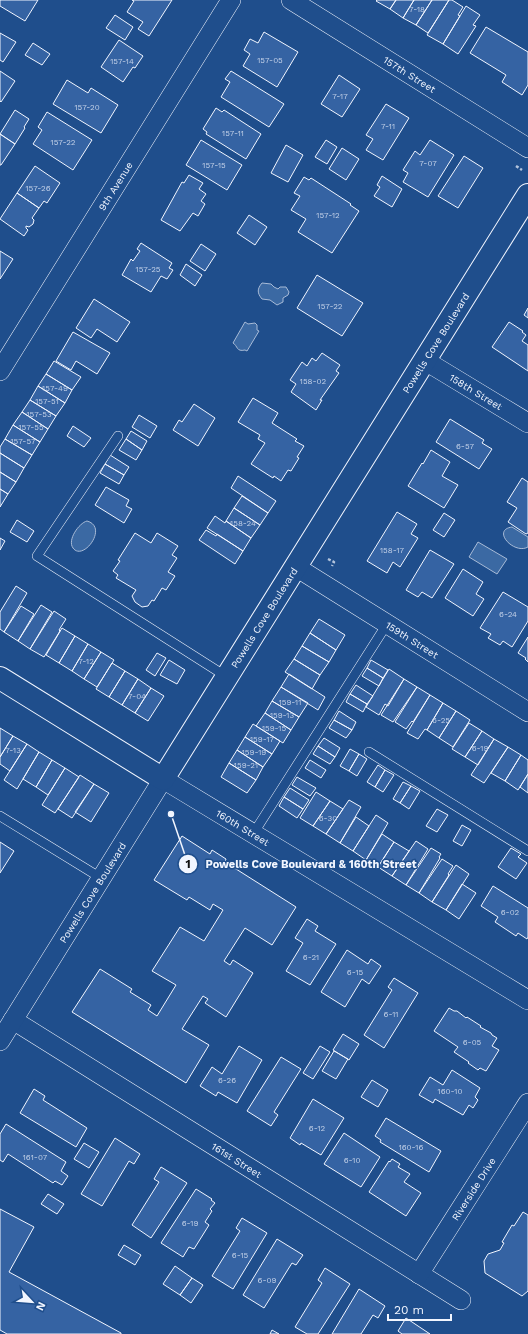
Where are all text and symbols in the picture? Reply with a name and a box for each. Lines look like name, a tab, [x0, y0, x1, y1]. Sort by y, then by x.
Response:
house number: 7-18	[409, 5, 425, 14]
street label: 157th Street	[382, 54, 439, 95]
house number: 157-05	[257, 56, 283, 65]
house number: 157-14	[110, 57, 134, 66]
house number: 7-17	[332, 92, 348, 101]
house number: 157-20	[74, 103, 100, 112]
house number: 7-11	[381, 122, 395, 131]
house number: 157-11	[222, 129, 244, 138]
house number: 157-22	[51, 138, 76, 147]
street label: 9th Avenue	[96, 159, 135, 212]
house number: 7-07	[419, 159, 437, 168]
house number: 157-15	[202, 161, 226, 170]
house number: 157-26	[25, 184, 51, 193]
house number: 157-12	[316, 211, 340, 220]
house number: 157-25	[136, 265, 161, 274]
street label: Powells Cove Boulevard	[400, 291, 471, 395]
house number: 157-22	[318, 302, 343, 311]
street label: 158th Street	[448, 371, 505, 412]
house number: 158-02	[300, 377, 327, 386]
house number: 157-49	[42, 384, 68, 393]
house number: 157-51	[35, 397, 59, 406]
house number: 157-53	[26, 410, 52, 419]
house number: 157-55	[18, 423, 44, 432]
house number: 157-57	[10, 437, 36, 446]
house number: 6-57	[456, 442, 475, 451]
house number: 158-24	[230, 519, 256, 528]
house number: 158-17	[380, 546, 405, 555]
street label: Powells Cove Boulevard	[228, 565, 299, 670]
house number: 6-24	[499, 610, 517, 619]
street label: 159th Street	[384, 619, 441, 661]
house number: 7-12	[78, 657, 94, 666]
house number: 7-04	[128, 692, 146, 701]
house number: 159-11	[279, 698, 301, 707]
house number: 159-13	[270, 711, 294, 720]
house number: 6-25	[432, 716, 450, 725]
house number: 159-15	[262, 724, 286, 733]
house number: 159-17	[250, 735, 275, 744]
house number: 6-19	[472, 744, 488, 753]
house number: 7-13	[5, 746, 21, 755]
house number: 159-19	[242, 748, 266, 757]
house number: 159-21	[234, 761, 258, 770]
street label: 160th Street	[214, 807, 272, 848]
house number: 6-30	[319, 814, 337, 823]
street label: Powells Cove Boulevard	[57, 840, 128, 945]
callout: Powells Cove Boulevard & 160th Street	[178, 853, 425, 876]
text: 1	[185, 857, 191, 871]
text: Powells Cove Boulevard & 160th Street	[205, 858, 417, 871]
house number: 6-02	[501, 908, 520, 917]
house number: 6-21	[303, 953, 319, 962]
house number: 6-15	[347, 968, 364, 977]
house number: 6-11	[384, 1010, 398, 1019]
house number: 6-05	[463, 1038, 482, 1047]
house number: 6-26	[218, 1076, 236, 1085]
house number: 160-10	[438, 1087, 462, 1096]
house number: 6-12	[309, 1124, 326, 1133]
street label: 161st Street	[210, 1140, 265, 1180]
house number: 160-16	[399, 1143, 423, 1152]
house number: 161-07	[23, 1153, 48, 1162]
street label: Riverside Drive	[449, 1155, 498, 1222]
house number: 6-10	[344, 1156, 360, 1165]
house number: 6-19	[182, 1219, 198, 1228]
house number: 6-15	[232, 1251, 249, 1260]
house number: 6-09	[258, 1276, 276, 1285]
north arrow	[12, 1282, 52, 1322]
scale bar	[388, 1296, 451, 1322]
text: N	[33, 1300, 48, 1313]
text: 20 m	[394, 1303, 424, 1317]

